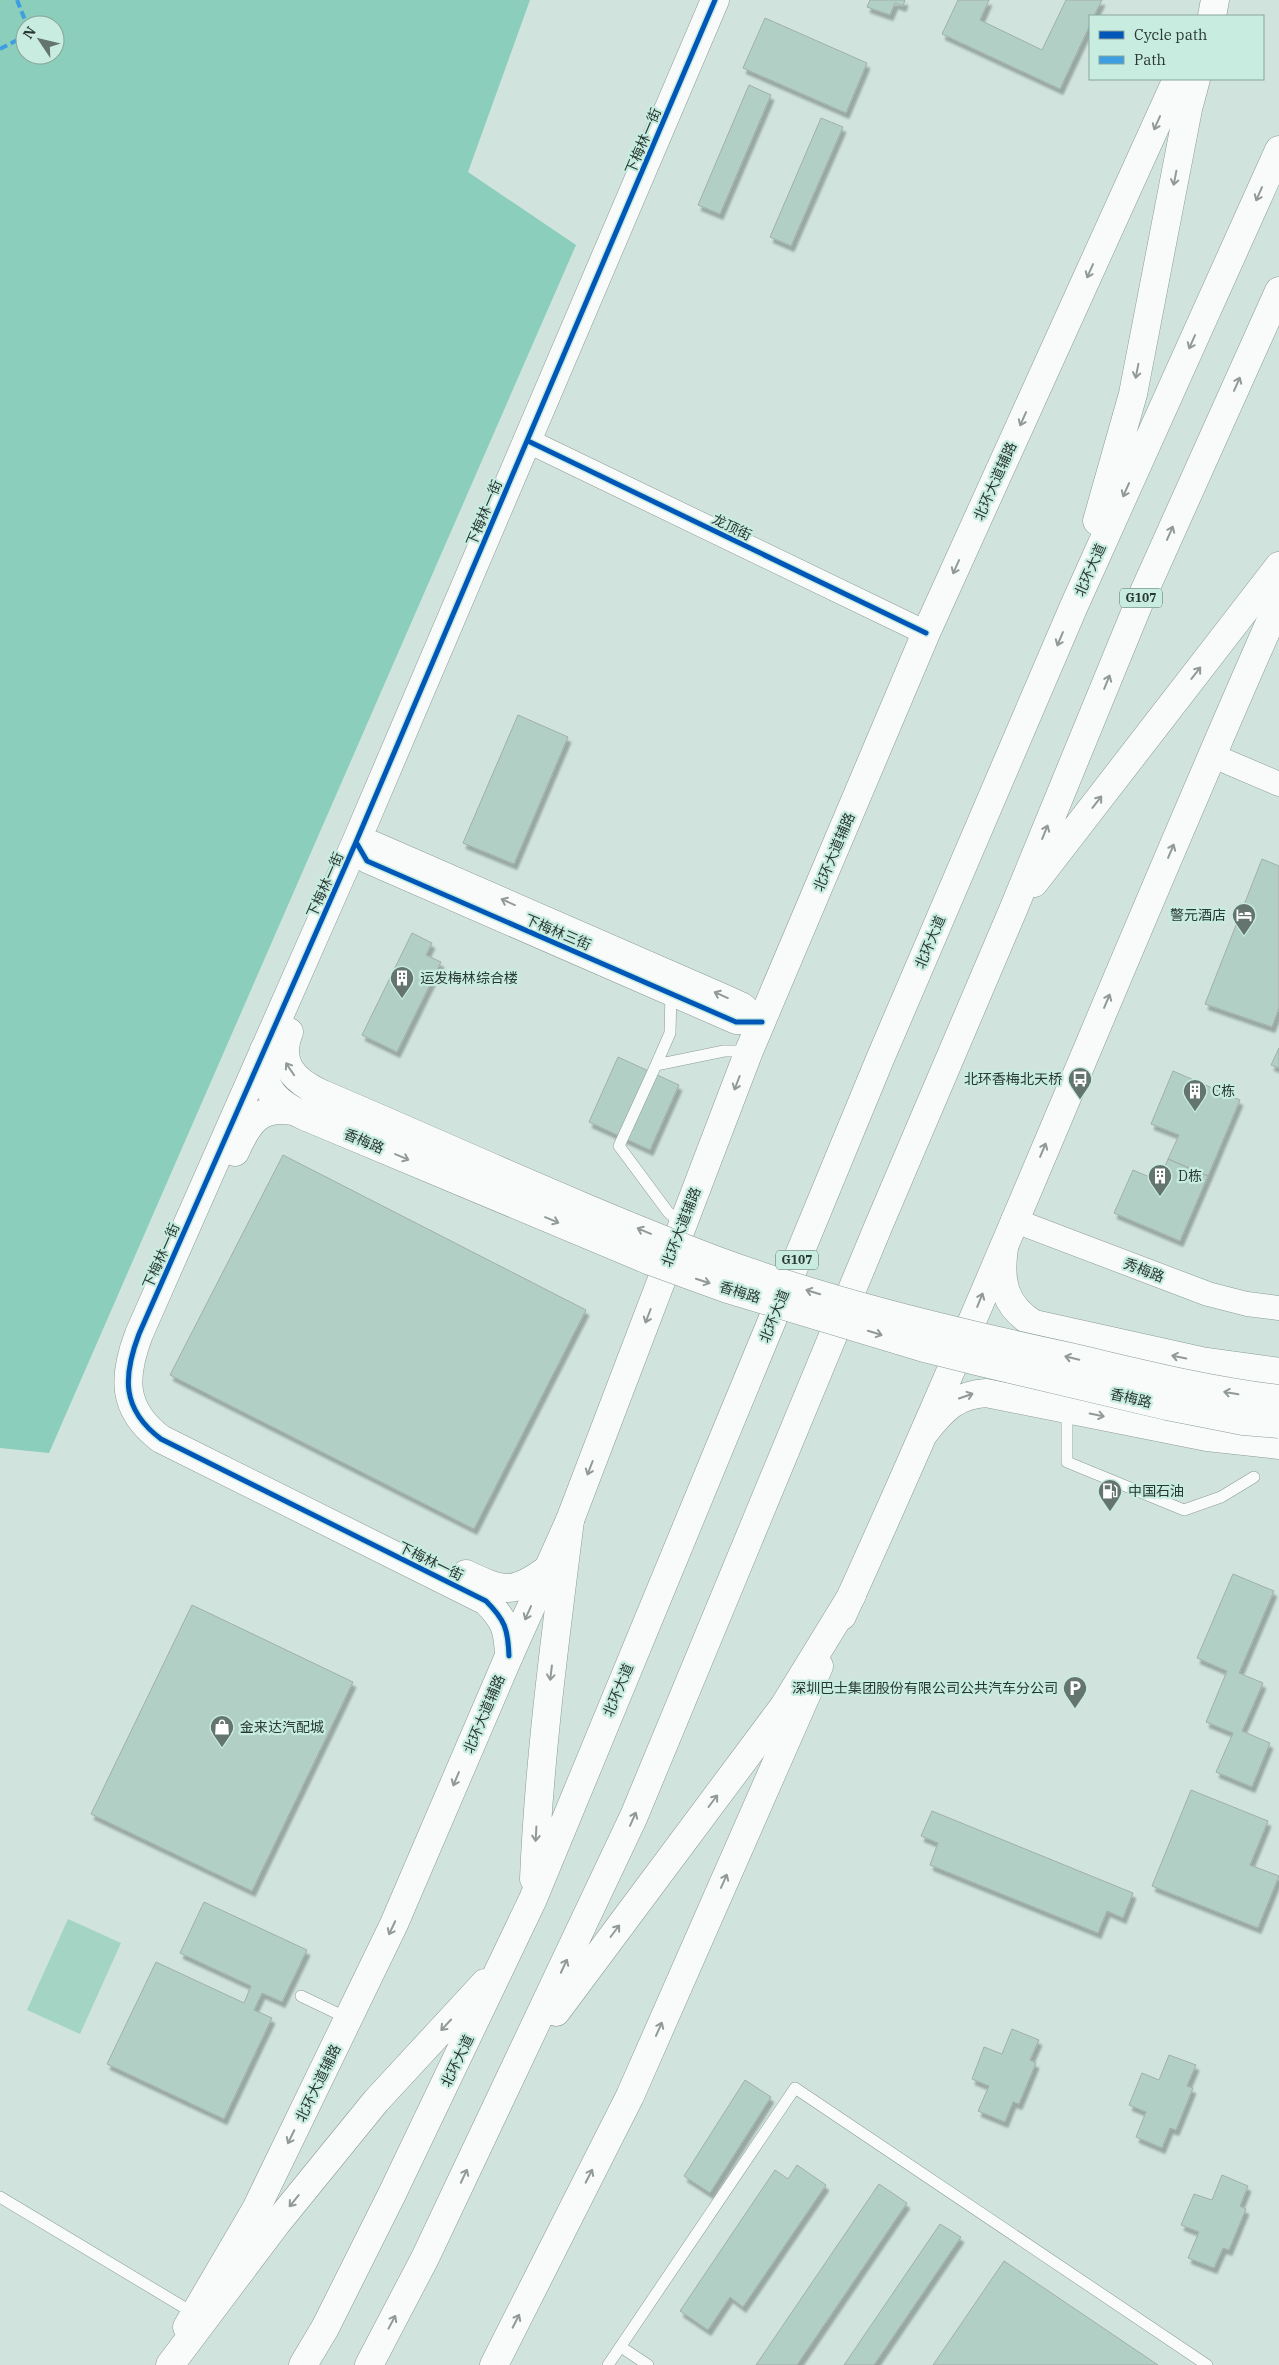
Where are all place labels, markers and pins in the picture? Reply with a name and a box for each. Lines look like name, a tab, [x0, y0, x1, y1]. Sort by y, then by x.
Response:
hotel icon: 警元酒店	[1231, 902, 1257, 936]
place label: 警元酒店	[1170, 906, 1226, 924]
building icon: 运发梅林综合楼	[389, 965, 415, 999]
place label: 运发梅林综合楼	[420, 969, 518, 987]
bus stop icon: 北环香梅北天桥	[1067, 1066, 1093, 1100]
place label: 北环香梅北天桥	[964, 1070, 1062, 1088]
building icon: C栋	[1182, 1078, 1208, 1112]
place label: C栋	[1212, 1082, 1235, 1100]
building icon: D栋	[1147, 1163, 1173, 1197]
place label: D栋	[1178, 1167, 1202, 1185]
fuel station icon: 中国石油	[1097, 1478, 1123, 1512]
place label: 中国石油	[1128, 1482, 1184, 1500]
parking icon: 深圳巴士集团股份有限公司公共汽车分公司	[1062, 1675, 1088, 1709]
place label: 深圳巴士集团股份有限公司公共汽车分公司	[792, 1679, 1058, 1697]
shop icon: 金来达汽配城	[209, 1714, 235, 1748]
place label: 金来达汽配城	[240, 1718, 324, 1736]

